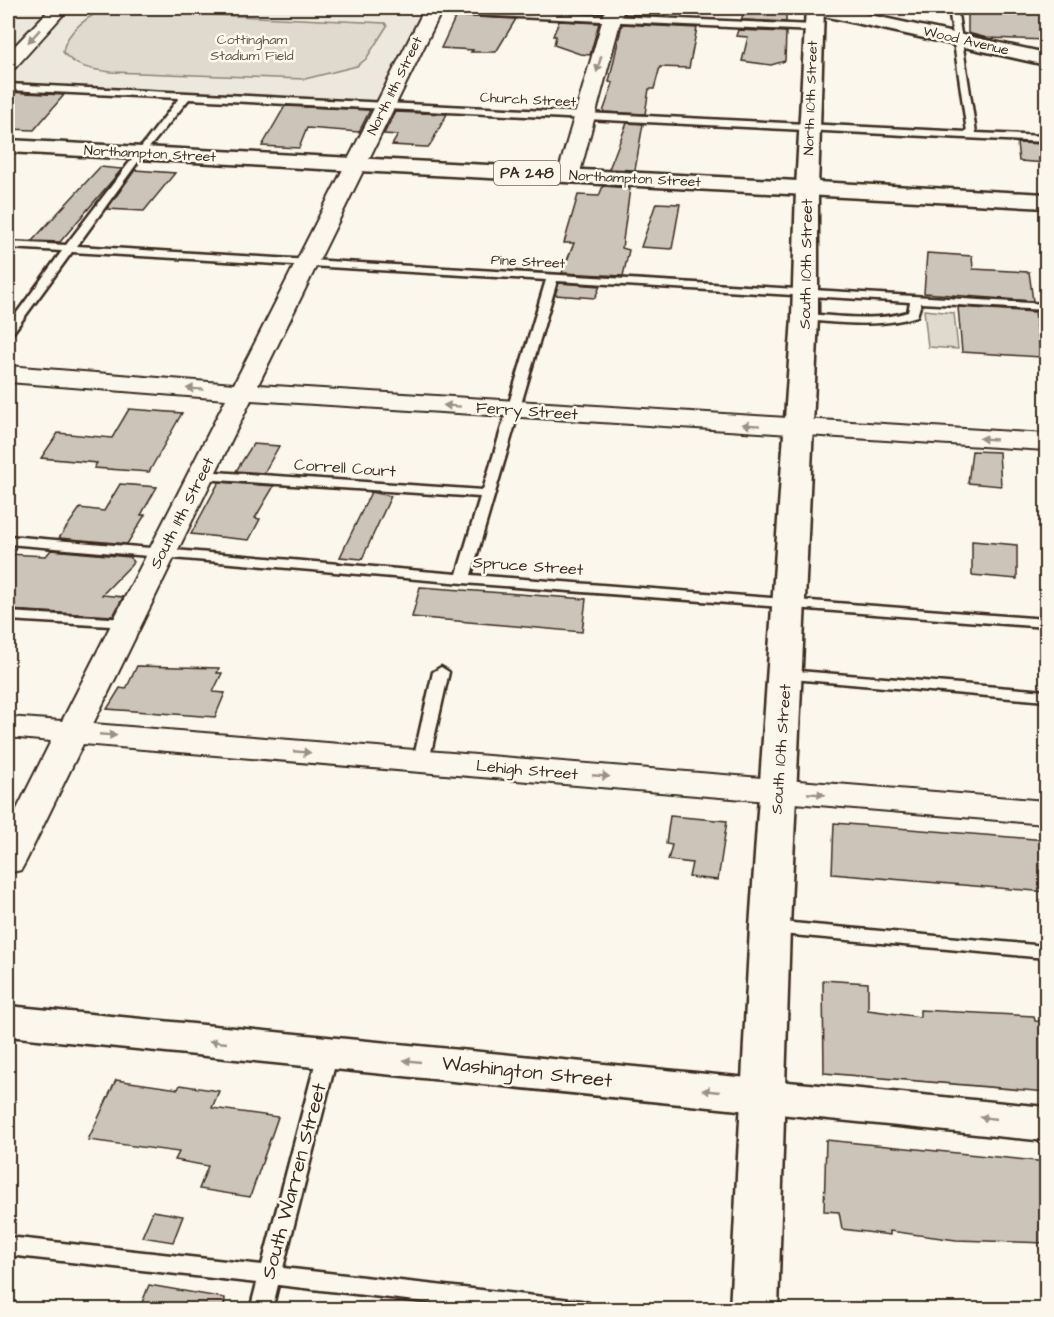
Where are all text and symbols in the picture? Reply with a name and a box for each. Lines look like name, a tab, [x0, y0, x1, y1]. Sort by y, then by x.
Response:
street label: Wood Avenue	[921, 21, 1011, 61]
one-way arrow	[27, 28, 41, 43]
park label: Cottingham Stadium Field	[210, 30, 294, 66]
street label: North 11th Street	[362, 33, 428, 139]
street label: North 10th Street	[799, 40, 823, 156]
one-way arrow	[594, 55, 603, 73]
street label: Church Street	[479, 87, 577, 113]
street label: Northampton Street	[84, 141, 217, 167]
road number: PA 248	[494, 161, 560, 185]
street label: Northampton Street	[569, 166, 702, 192]
street label: South 10th Street	[794, 198, 818, 329]
street label: Pine Street	[490, 250, 566, 274]
one-way arrow	[185, 384, 204, 393]
street label: Ferry Street	[475, 396, 579, 427]
one-way arrow	[443, 401, 462, 411]
one-way arrow	[742, 421, 761, 430]
one-way arrow	[979, 434, 998, 444]
street label: South 11th Street	[144, 453, 220, 573]
street label: Correll Court	[293, 453, 397, 483]
street label: Spruce Street	[472, 551, 585, 581]
street label: South 10th Street	[765, 683, 797, 815]
one-way arrow	[98, 731, 117, 740]
one-way arrow	[293, 747, 312, 756]
street label: Lehigh Street	[475, 755, 579, 786]
one-way arrow	[592, 771, 611, 781]
one-way arrow	[807, 789, 826, 799]
one-way arrow	[209, 1037, 228, 1047]
street label: Washington Street	[440, 1049, 614, 1096]
one-way arrow	[403, 1056, 422, 1066]
street label: South Warren Street	[254, 1080, 334, 1282]
one-way arrow	[701, 1086, 720, 1096]
one-way arrow	[979, 1113, 998, 1123]

